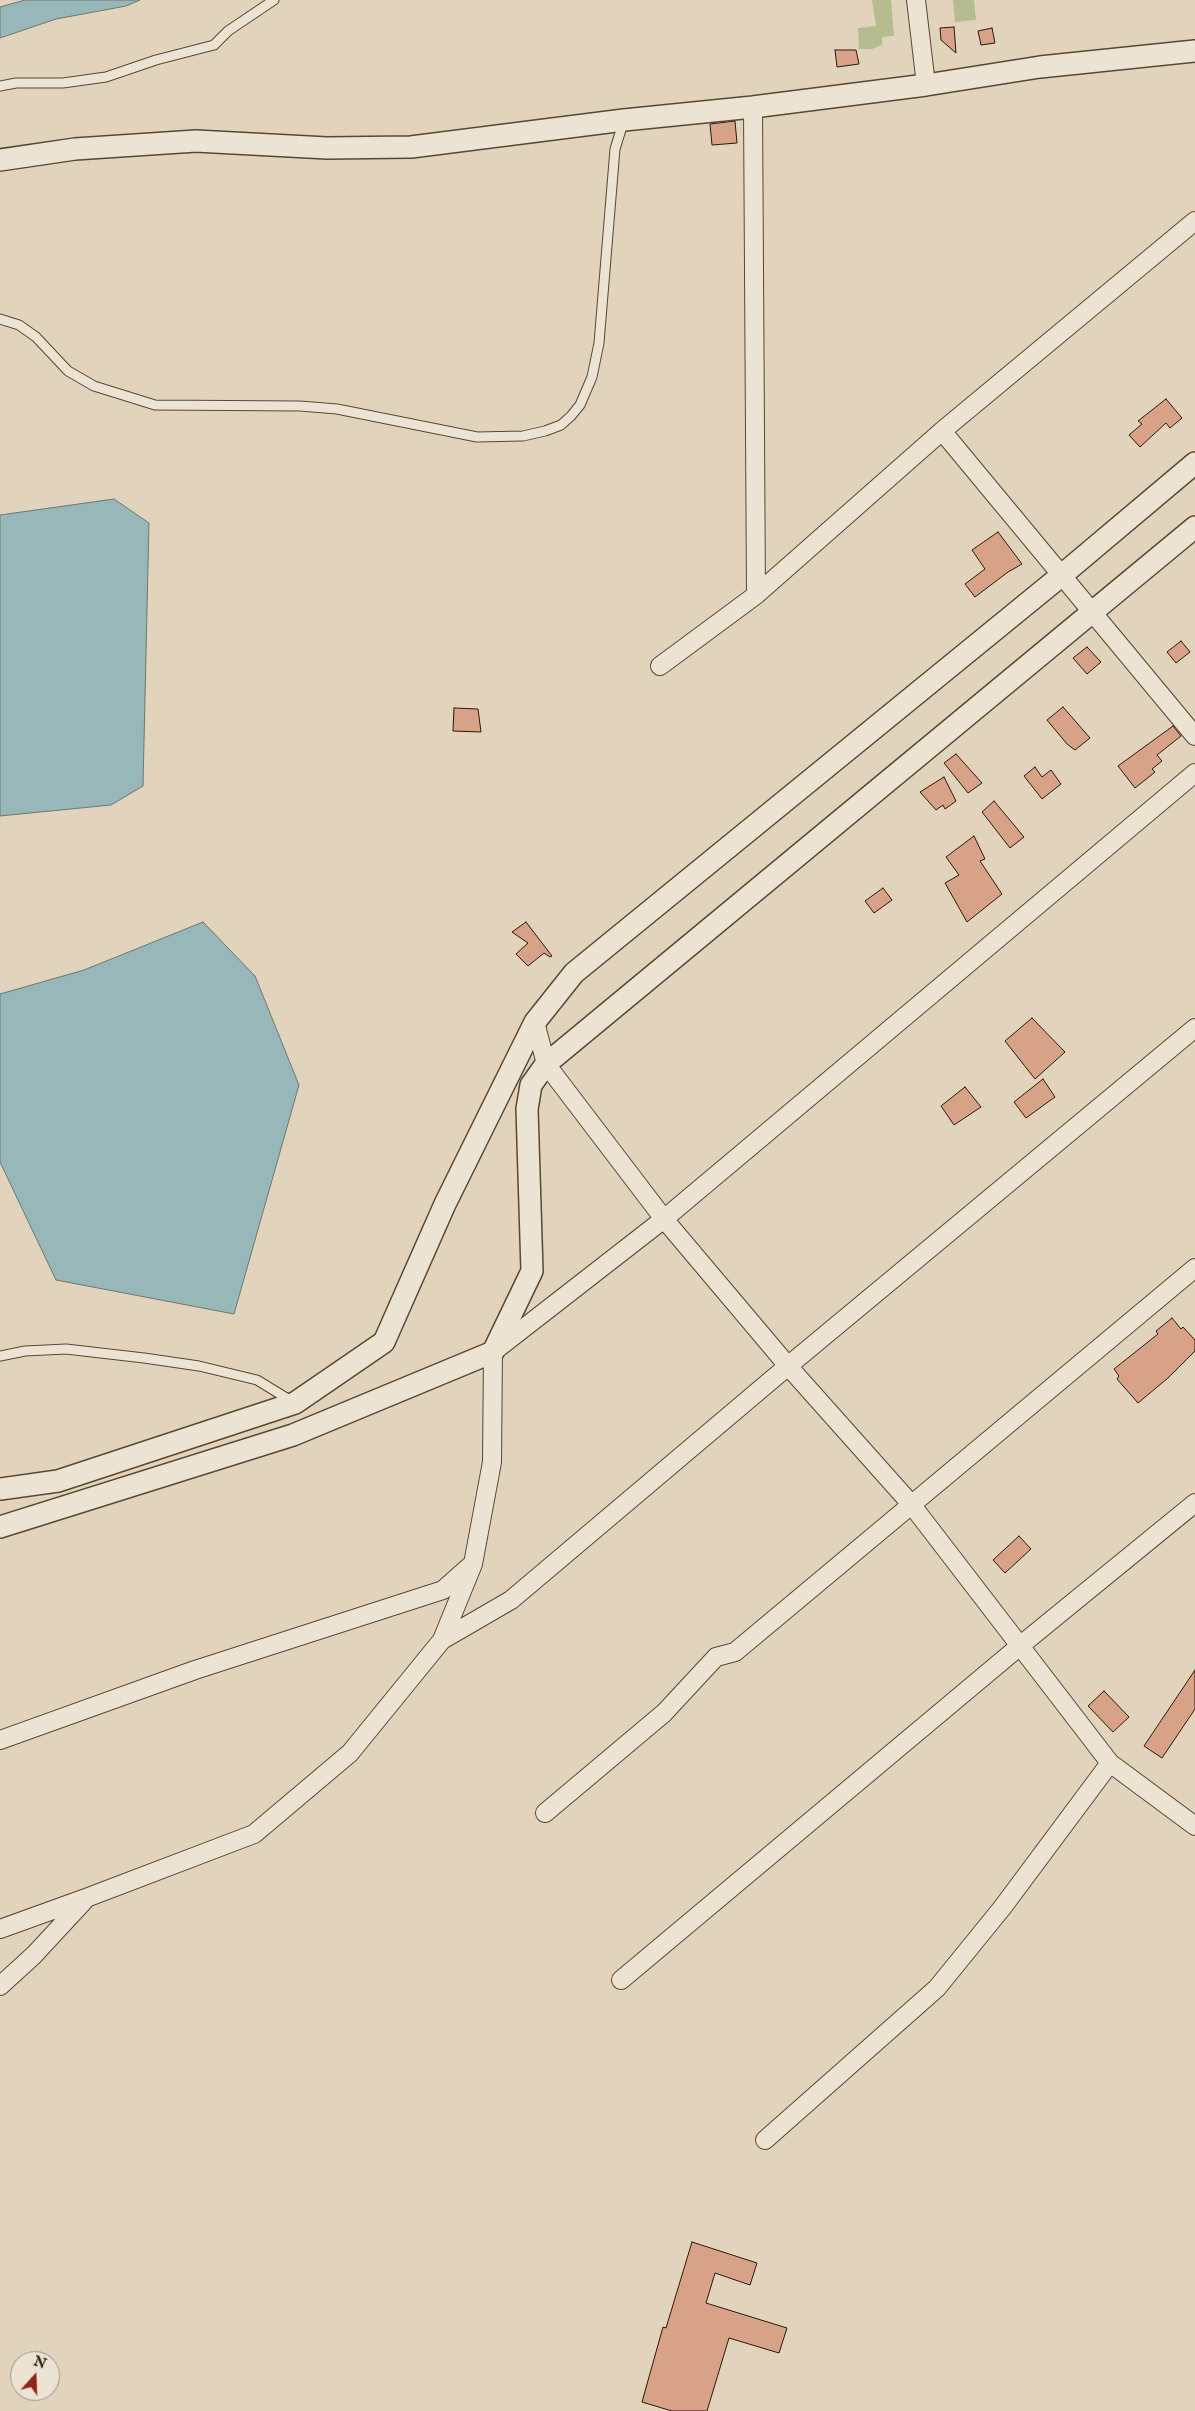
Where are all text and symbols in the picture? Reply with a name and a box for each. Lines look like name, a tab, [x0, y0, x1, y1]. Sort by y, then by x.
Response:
north arrow	[10, 2351, 60, 2401]
text: N	[31, 2352, 49, 2373]

